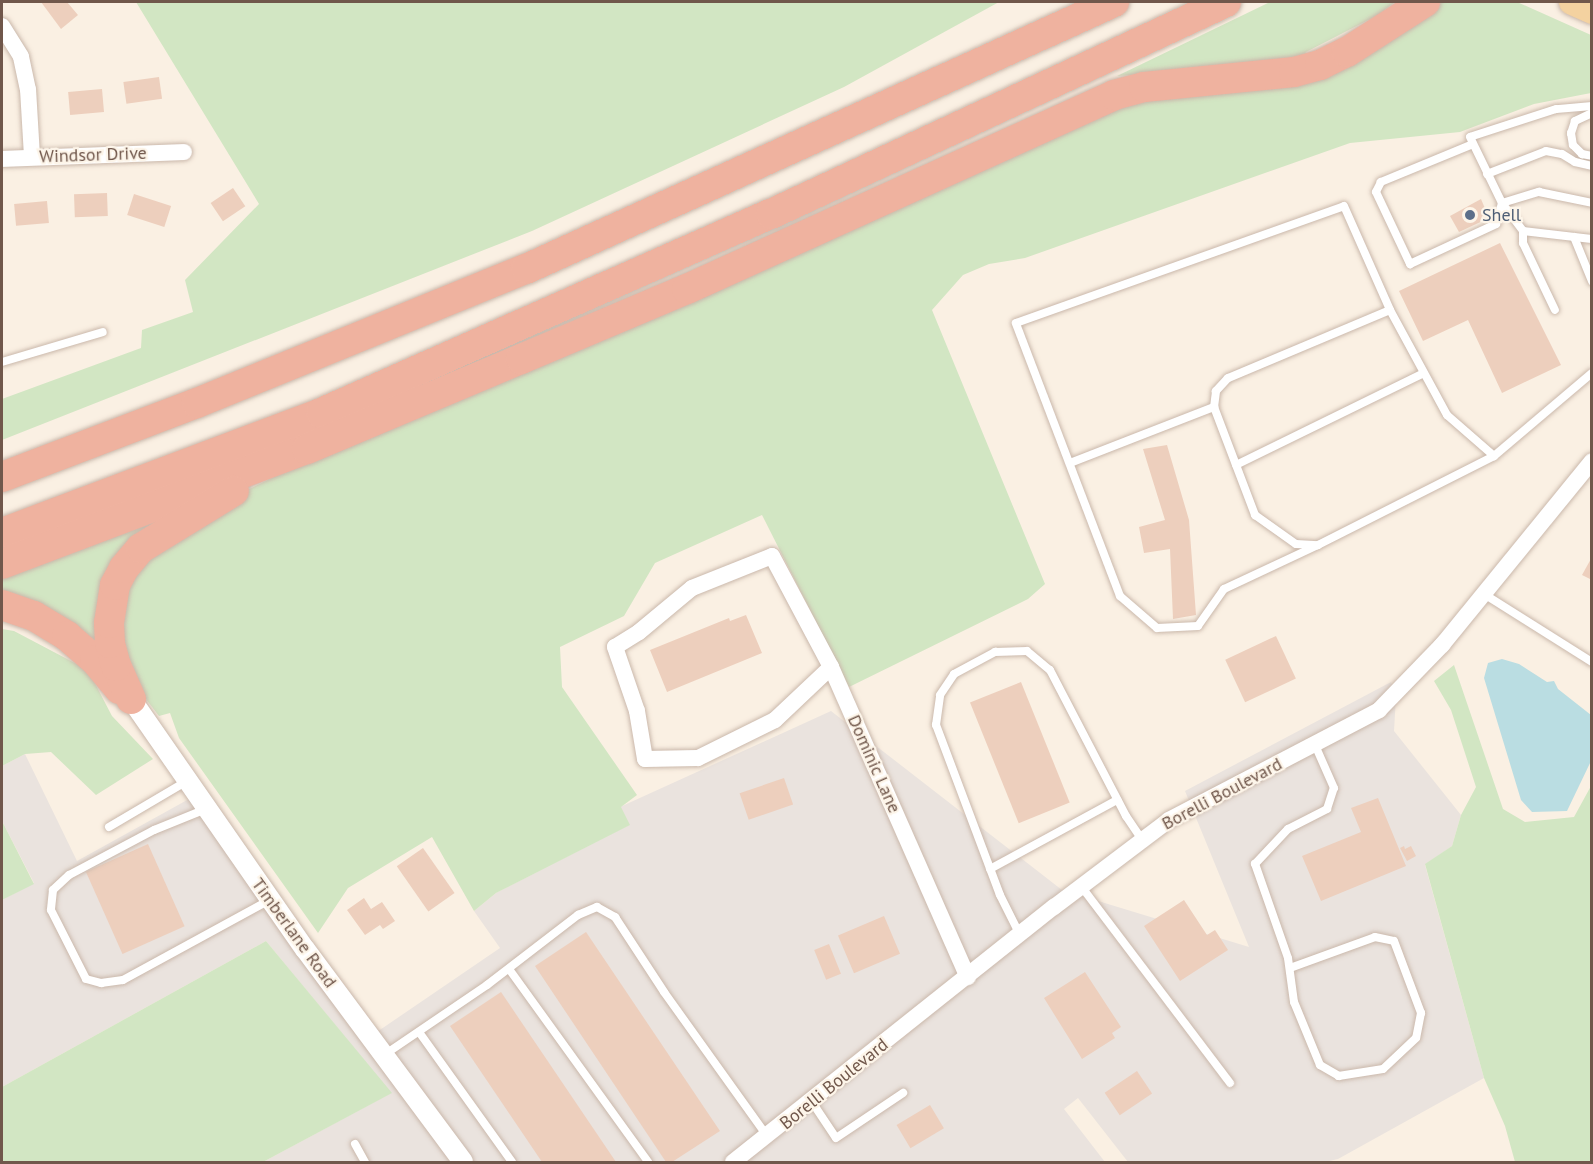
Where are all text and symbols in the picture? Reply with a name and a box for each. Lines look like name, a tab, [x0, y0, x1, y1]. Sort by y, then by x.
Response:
street label: Windsor Drive	[39, 142, 147, 168]
place label: Shell	[1482, 204, 1521, 226]
marker: Shell	[1463, 208, 1477, 222]
street label: Dominic Lane	[843, 712, 905, 816]
street label: Borelli Boulevard	[1158, 753, 1286, 835]
street label: Timberlane Road	[247, 874, 341, 992]
street label: Borelli Boulevard	[776, 1034, 892, 1134]

